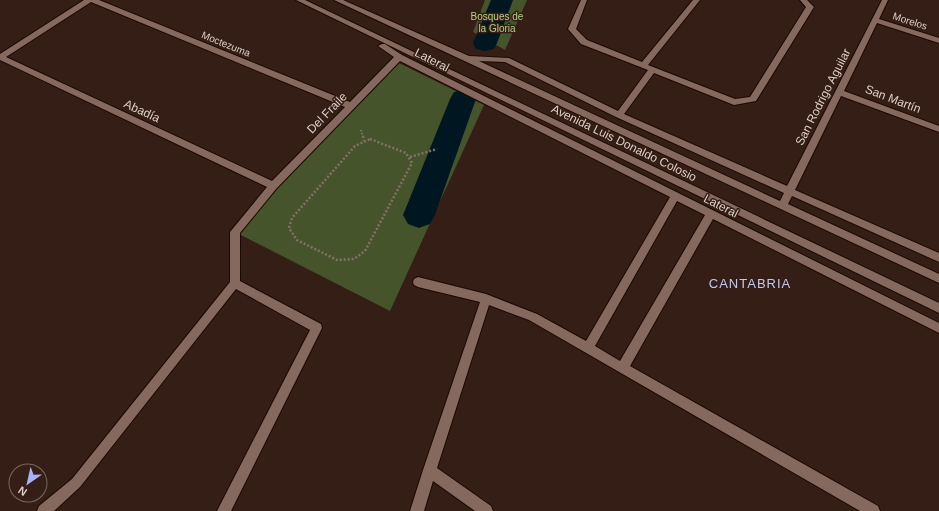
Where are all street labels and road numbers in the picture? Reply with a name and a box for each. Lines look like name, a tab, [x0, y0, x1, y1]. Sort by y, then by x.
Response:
street label: Morelos	[891, 10, 929, 32]
street label: Moctezuma	[200, 29, 252, 59]
street label: Lateral	[412, 45, 452, 75]
street label: San Rodrigo Aguilar	[793, 46, 853, 148]
street label: San Martín	[863, 82, 923, 116]
street label: Del Fraile	[304, 89, 350, 136]
street label: Abadía	[122, 97, 162, 126]
street label: Avenida Luis Donaldo Colosio	[549, 102, 699, 184]
street label: Lateral	[701, 191, 741, 221]

